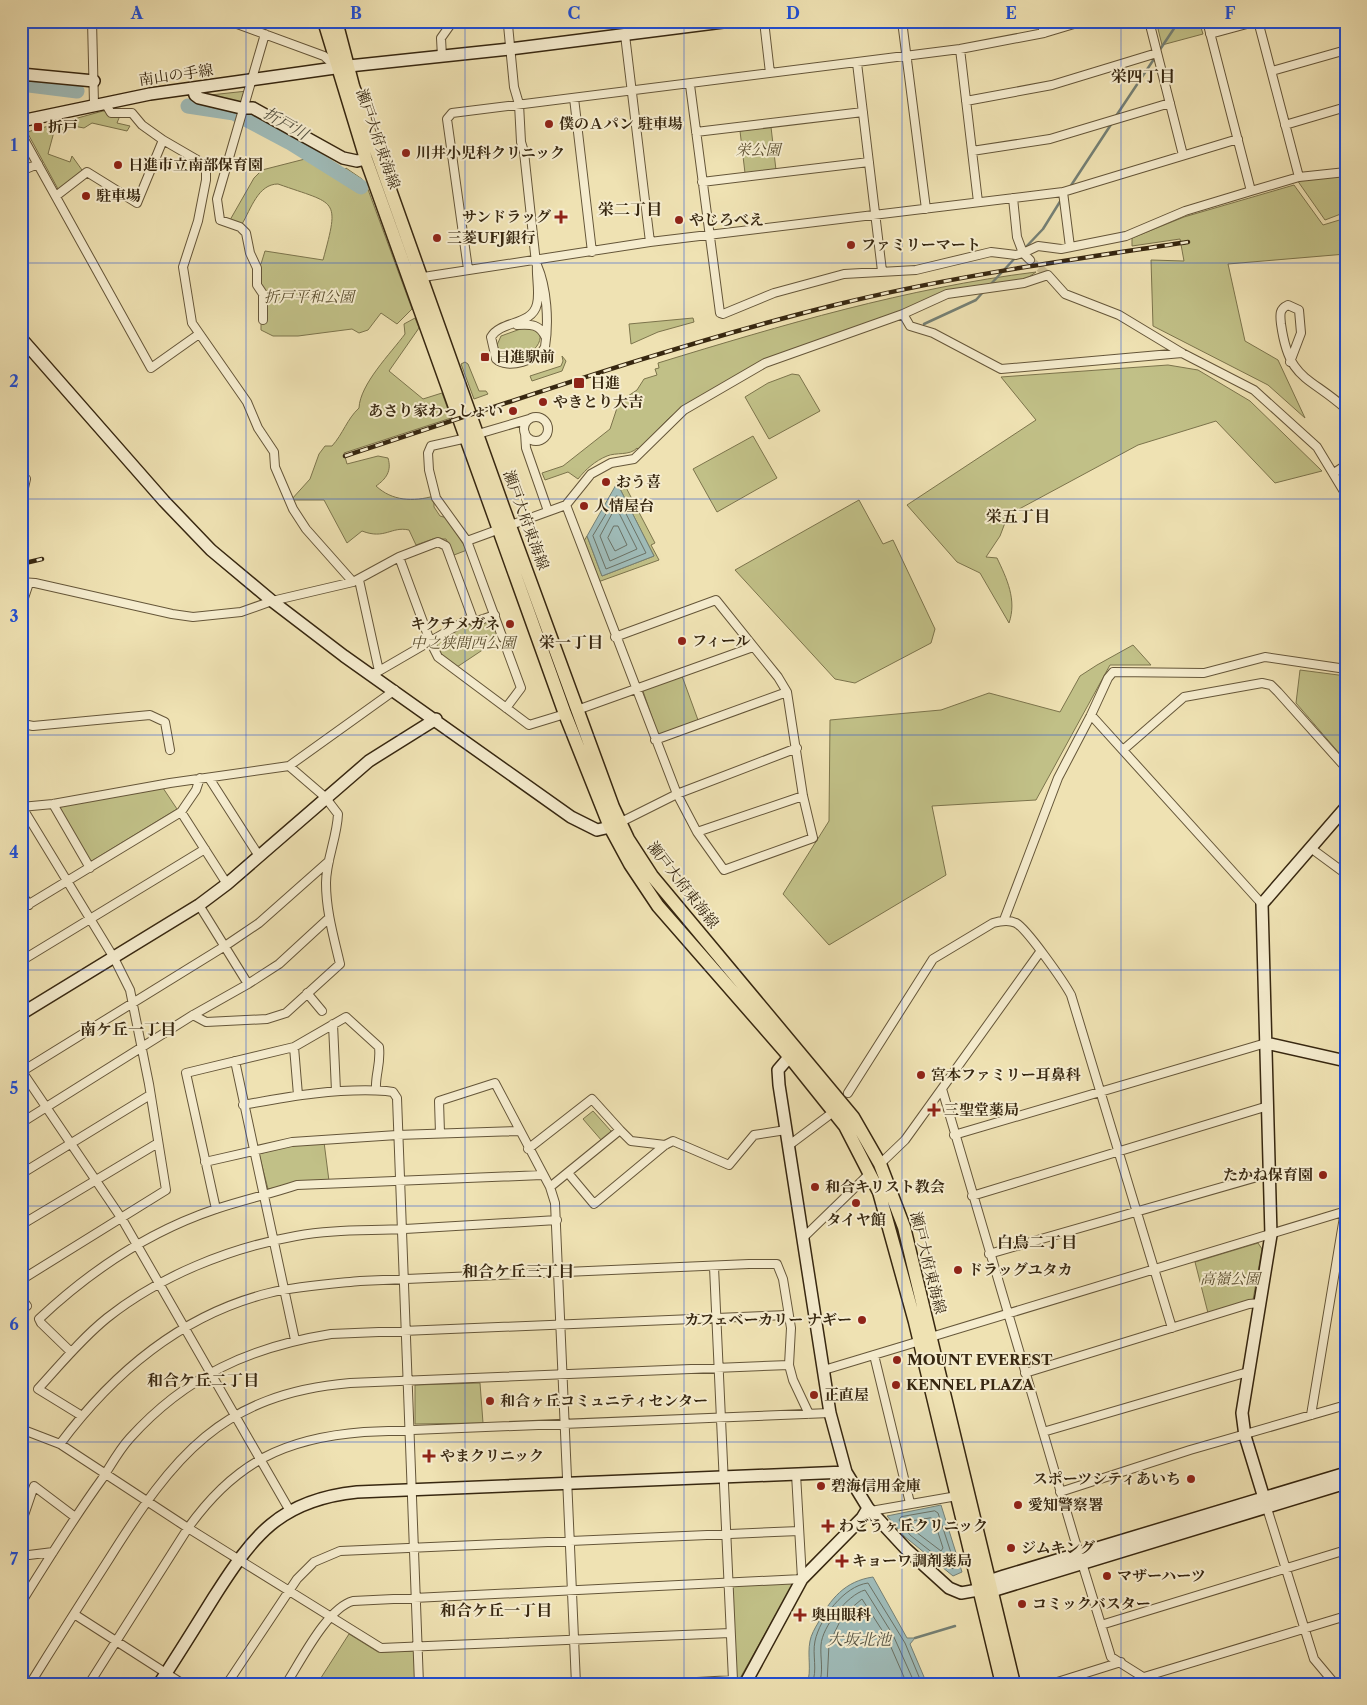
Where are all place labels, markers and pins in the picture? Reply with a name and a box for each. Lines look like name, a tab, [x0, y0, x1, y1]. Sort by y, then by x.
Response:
place label: 僕のＡパン 駐車場	[559, 114, 683, 133]
place label: 折戸	[48, 117, 78, 136]
marker: 僕のＡパン 駐車場	[543, 118, 555, 130]
marker: 折戸	[32, 121, 44, 133]
place label: 川井小児科クリニック	[416, 143, 565, 162]
marker: 川井小児科クリニック	[400, 147, 412, 159]
place label: 日進市立南部保育園	[128, 155, 263, 174]
marker: 日進市立南部保育園	[112, 159, 124, 171]
place label: 駐車場	[96, 186, 141, 205]
marker: 駐車場	[80, 190, 92, 202]
place label: サンドラッグ	[462, 207, 551, 226]
place label: やじろべえ	[689, 210, 764, 229]
marker: サンドラッグ	[555, 211, 567, 223]
marker: やじろべえ	[673, 214, 685, 226]
place label: 三菱UFJ銀行	[447, 228, 535, 247]
marker: 三菱UFJ銀行	[431, 232, 443, 244]
place label: ファミリーマート	[861, 235, 981, 254]
marker: ファミリーマート	[845, 239, 857, 251]
place label: 日進駅前	[495, 347, 555, 366]
marker: 日進駅前	[479, 351, 491, 363]
place label: 日進	[590, 373, 620, 392]
marker: 日進	[572, 376, 586, 390]
place label: やきとり大吉	[553, 392, 643, 411]
marker: やきとり大吉	[537, 396, 549, 408]
place label: あさり家わっしょい	[368, 401, 503, 420]
marker: あさり家わっしょい	[507, 405, 519, 417]
place label: おう喜	[616, 472, 661, 491]
marker: おう喜	[600, 476, 612, 488]
place label: 人情屋台	[594, 496, 654, 515]
marker: 人情屋台	[578, 500, 590, 512]
place label: キクチメガネ	[411, 614, 500, 633]
marker: キクチメガネ	[504, 618, 516, 630]
place label: フィール	[692, 631, 751, 650]
marker: フィール	[676, 635, 688, 647]
place label: 宮本ファミリー耳鼻科	[931, 1065, 1081, 1084]
marker: 宮本ファミリー耳鼻科	[915, 1069, 927, 1081]
place label: 三聖堂薬局	[944, 1100, 1019, 1119]
marker: 三聖堂薬局	[928, 1104, 940, 1116]
place label: たかね保育園	[1223, 1165, 1313, 1184]
marker: たかね保育園	[1317, 1169, 1329, 1181]
place label: 和合キリスト教会	[825, 1177, 945, 1196]
marker: 和合キリスト教会	[809, 1181, 821, 1193]
marker: タイヤ館	[850, 1197, 862, 1209]
place label: タイヤ館	[826, 1210, 886, 1229]
place label: ドラッグユタカ	[968, 1260, 1072, 1279]
marker: ドラッグユタカ	[952, 1264, 964, 1276]
place label: カフェベーカリー ナギー	[684, 1310, 852, 1329]
marker: カフェベーカリー ナギー	[856, 1314, 868, 1326]
place label: MOUNT EVEREST	[907, 1350, 1053, 1369]
marker: MOUNT EVEREST	[891, 1354, 903, 1366]
place label: KENNEL PLAZA	[906, 1375, 1034, 1394]
marker: KENNEL PLAZA	[890, 1379, 902, 1391]
place label: 正直屋	[824, 1385, 869, 1404]
marker: 正直屋	[808, 1389, 820, 1401]
place label: 和合ヶ丘コミュニティセンター	[500, 1391, 708, 1410]
marker: 和合ヶ丘コミュニティセンター	[484, 1395, 496, 1407]
place label: やまクリニック	[440, 1446, 544, 1465]
marker: やまクリニック	[422, 1449, 436, 1463]
place label: スポーツシティあいち	[1033, 1469, 1181, 1488]
marker: スポーツシティあいち	[1185, 1473, 1197, 1485]
place label: 碧海信用金庫	[831, 1476, 921, 1495]
marker: 碧海信用金庫	[815, 1480, 827, 1492]
place label: 愛知警察署	[1028, 1495, 1103, 1514]
marker: 愛知警察署	[1012, 1499, 1024, 1511]
place label: わごうヶ丘クリニック	[839, 1516, 988, 1535]
marker: わごうヶ丘クリニック	[821, 1519, 835, 1533]
place label: ジムキング	[1021, 1538, 1095, 1557]
marker: ジムキング	[1005, 1542, 1017, 1554]
place label: キョーワ調剤薬局	[852, 1551, 972, 1570]
marker: キョーワ調剤薬局	[836, 1555, 848, 1567]
place label: マザーハーツ	[1117, 1566, 1206, 1585]
marker: マザーハーツ	[1101, 1570, 1113, 1582]
place label: コミックバスター	[1032, 1594, 1151, 1613]
marker: コミックバスター	[1016, 1598, 1028, 1610]
place label: 奥田眼科	[811, 1605, 871, 1624]
marker: 奥田眼科	[793, 1608, 807, 1622]

